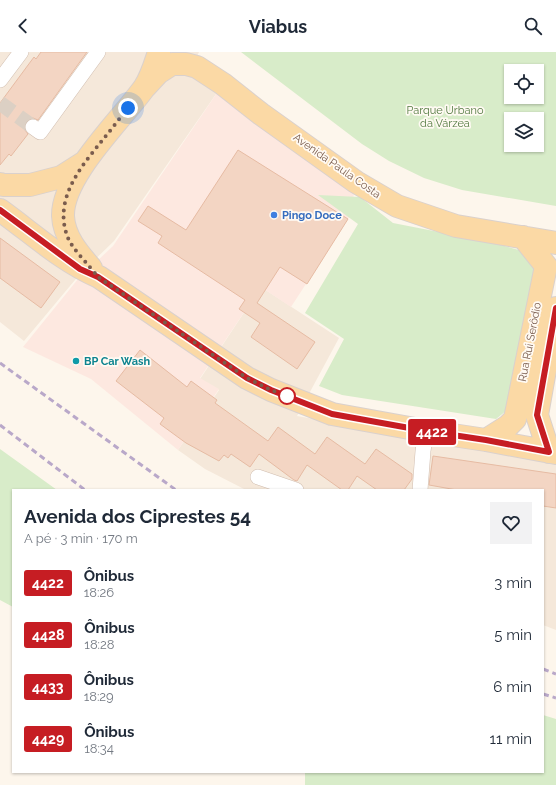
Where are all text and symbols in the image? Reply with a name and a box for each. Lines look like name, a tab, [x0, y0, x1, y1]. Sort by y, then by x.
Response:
icon: back	[12, 15, 34, 37]
icon: search	[522, 15, 544, 37]
text: Viabus	[249, 16, 307, 37]
map controls	[504, 64, 544, 152]
button: locate	[504, 64, 544, 104]
your location	[118, 98, 138, 118]
park label: Parque Urbano da Várzea	[407, 104, 484, 130]
button: layers	[504, 112, 544, 152]
street label: Avenida Paula Costa	[291, 131, 383, 201]
place label: Pingo Doce	[282, 209, 342, 222]
marker: Pingo Doce	[269, 210, 279, 220]
street label: Rua Rui Serôdio	[516, 301, 544, 383]
place label: BP Car Wash	[84, 355, 151, 368]
marker: BP Car Wash	[71, 356, 81, 366]
unlabelled marker	[278, 387, 296, 405]
line badge: 4422	[404, 419, 460, 445]
text: 4422	[416, 424, 448, 440]
button: heart	[490, 502, 532, 544]
text: Avenida dos Ciprestes 54	[24, 505, 251, 527]
text: A pé · 3 min · 170 m	[24, 531, 138, 546]
text: Ônibus	[84, 567, 134, 585]
text: 3 min	[494, 574, 532, 592]
text: 4422	[32, 575, 64, 591]
text: 18:26	[84, 585, 114, 600]
text: Ônibus	[84, 619, 135, 637]
text: 5 min	[494, 626, 532, 644]
text: 4428	[32, 627, 64, 643]
text: 18:28	[84, 637, 115, 652]
text: Ônibus	[84, 671, 134, 689]
text: 6 min	[493, 678, 532, 696]
text: 4433	[32, 679, 64, 695]
text: 18:29	[84, 689, 114, 704]
text: Ônibus	[84, 723, 134, 741]
text: 11 min	[490, 730, 532, 748]
text: 4429	[32, 731, 64, 747]
text: 18:34	[84, 741, 114, 756]

